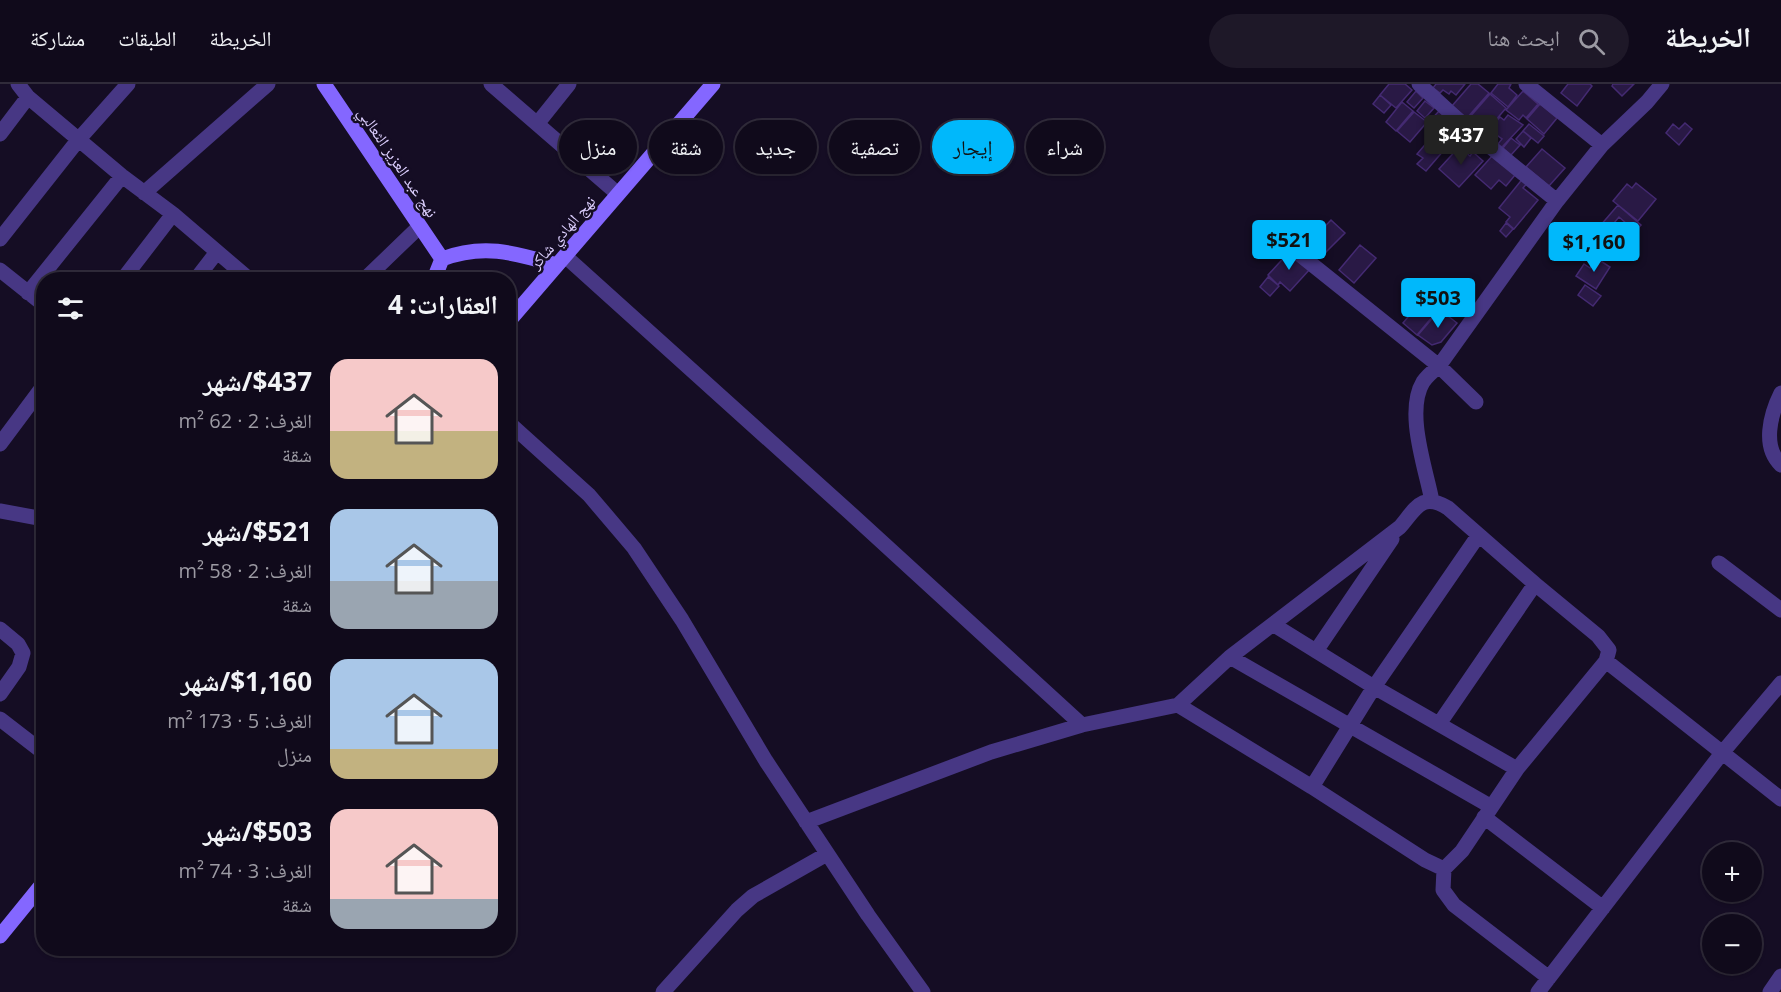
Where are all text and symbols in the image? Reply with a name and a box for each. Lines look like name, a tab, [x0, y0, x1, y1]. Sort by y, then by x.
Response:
search box	[1209, 14, 1629, 68]
text: الخريطة	[1665, 17, 1751, 55]
text: ابحث هنا	[1487, 22, 1560, 52]
text: مشاركة	[30, 24, 85, 52]
text: الطبقات	[118, 24, 177, 52]
text: الخريطة	[210, 24, 271, 52]
icon: search	[1575, 25, 1608, 58]
street label: نهج عبد العزيز الثعالبي	[351, 102, 443, 223]
pin: $437	[1425, 115, 1497, 166]
chip: منزل	[559, 120, 637, 174]
chip: شقة	[649, 120, 723, 174]
chip: جديد	[735, 120, 817, 174]
chip: تصفية	[829, 120, 920, 174]
chip: إيجار	[932, 120, 1014, 174]
chip: شراء	[1026, 120, 1104, 174]
text: $437	[1438, 121, 1484, 148]
street label: نهج الهادي شاكر	[523, 190, 602, 276]
pin: $521	[1253, 220, 1325, 271]
pin: $1,160	[1545, 222, 1643, 273]
text: $521	[1266, 226, 1312, 253]
text: $1,160	[1563, 228, 1625, 255]
pin: $503	[1402, 278, 1474, 329]
text: $503	[1415, 284, 1461, 311]
text: العقارات: 4	[388, 286, 498, 322]
icon: filters	[54, 292, 87, 325]
text: $437/شهر	[203, 363, 312, 399]
icon: home	[378, 383, 450, 455]
text: الغرف: 2 · 62 m²	[179, 407, 312, 434]
text: شقة	[282, 441, 312, 468]
text: $521/شهر	[203, 513, 312, 549]
icon: home	[378, 533, 450, 605]
text: الغرف: 2 · 58 m²	[179, 557, 312, 584]
text: شقة	[282, 591, 312, 618]
text: $1,160/شهر	[181, 663, 312, 699]
icon: home	[378, 683, 450, 755]
text: الغرف: 5 · 173 m²	[167, 707, 312, 734]
text: منزل	[277, 741, 312, 768]
text: $503/شهر	[203, 813, 312, 849]
icon: home	[378, 833, 450, 905]
map controls	[1702, 842, 1762, 974]
button: +	[1702, 842, 1762, 902]
text: الغرف: 3 · 74 m²	[179, 857, 312, 884]
text: شقة	[282, 891, 312, 918]
button: −	[1702, 914, 1762, 974]

